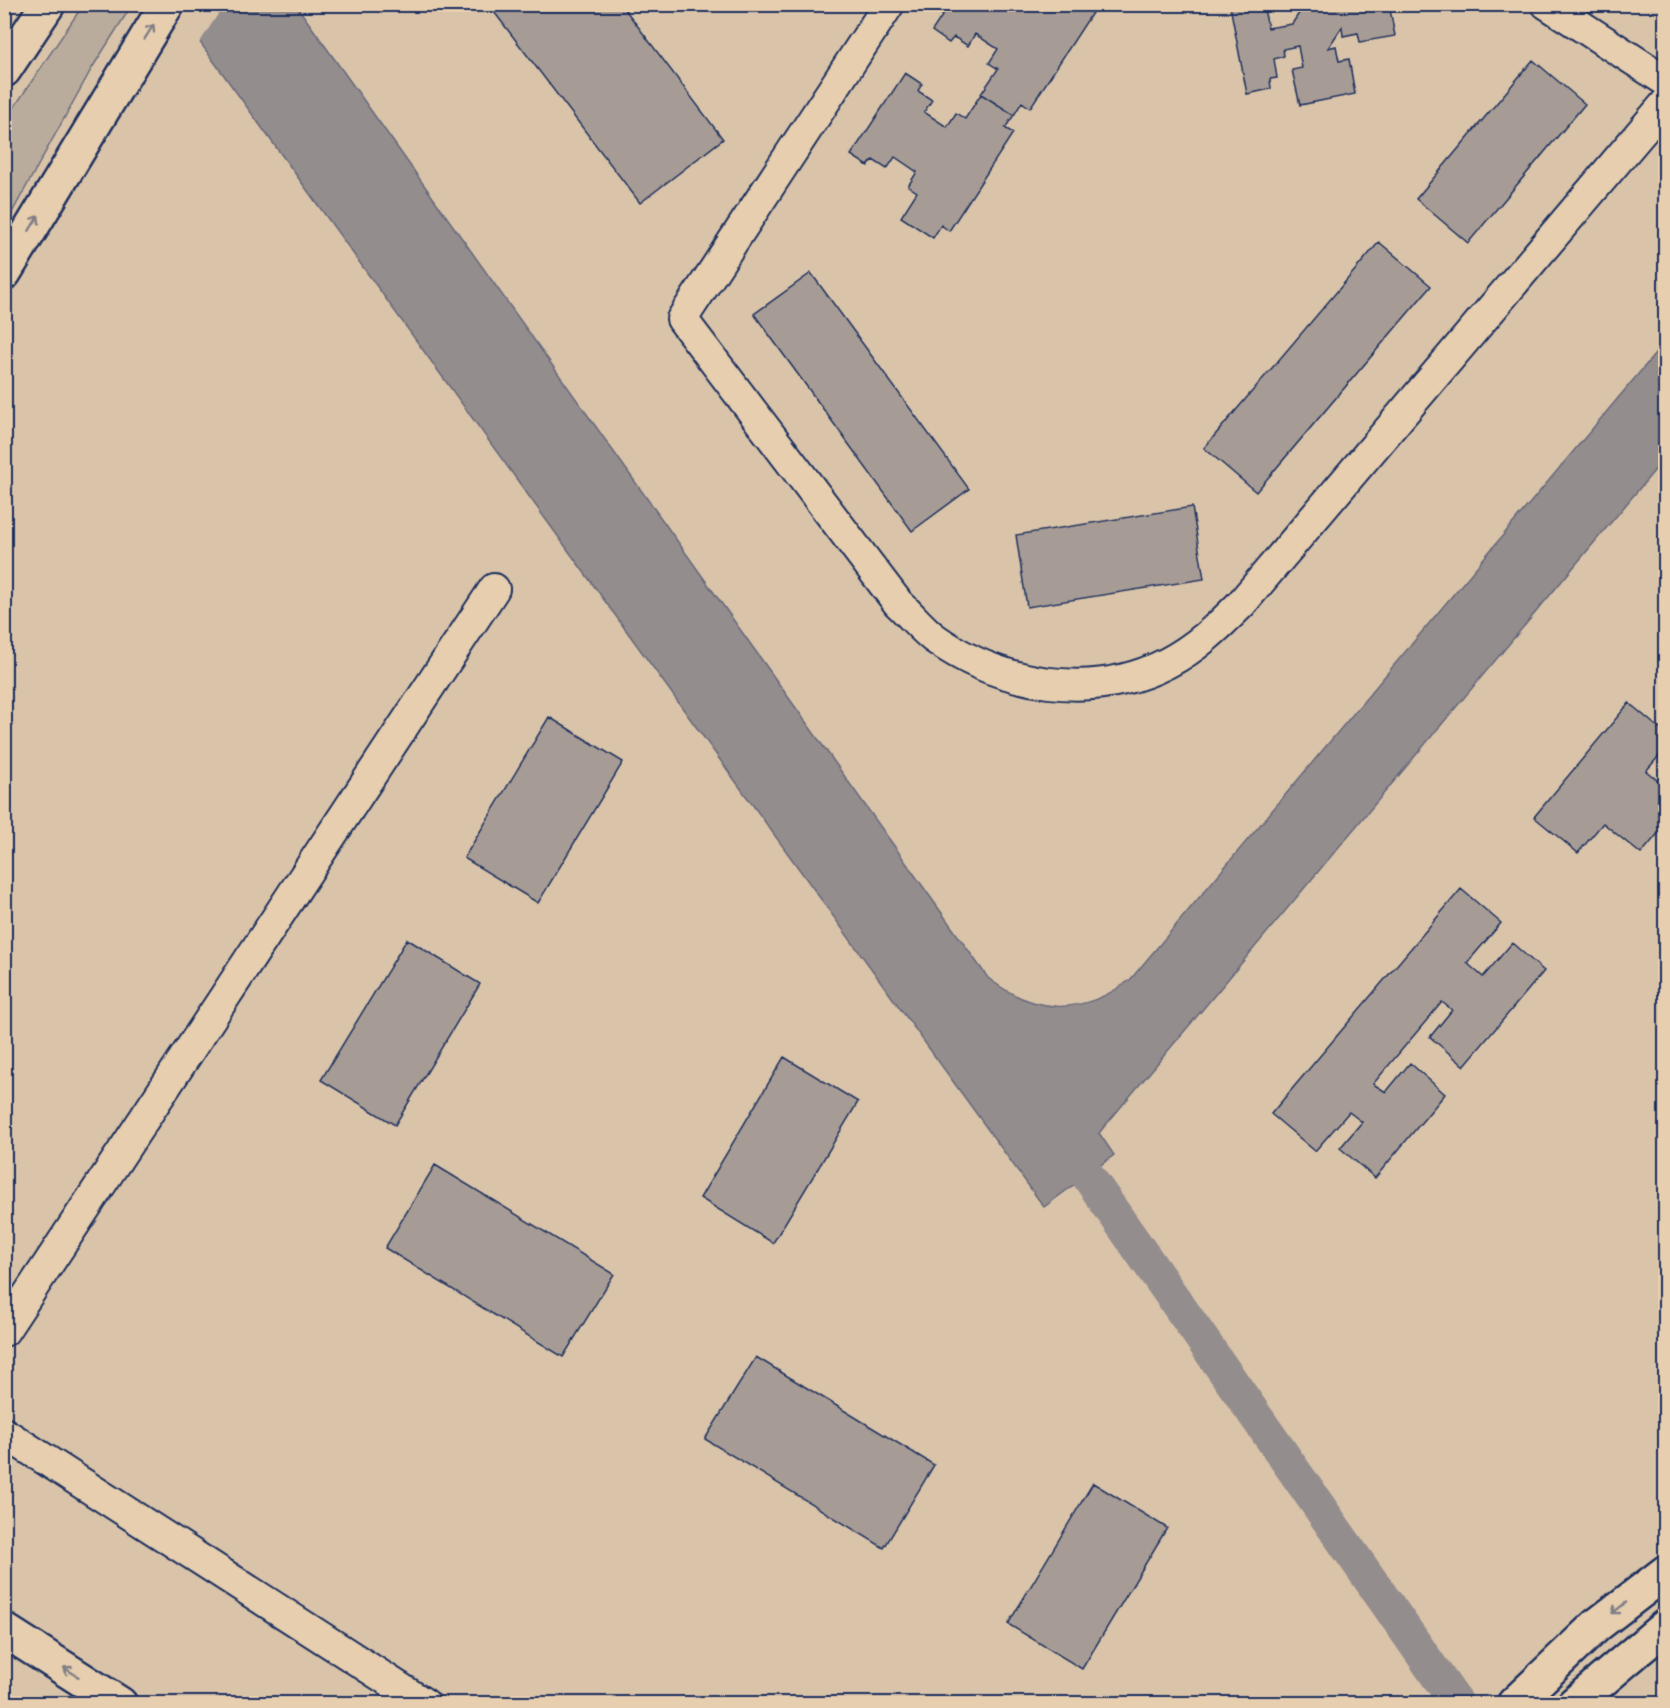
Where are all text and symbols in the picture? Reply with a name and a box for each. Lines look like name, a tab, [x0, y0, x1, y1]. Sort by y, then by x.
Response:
one-way arrow	[144, 24, 156, 41]
one-way arrow	[29, 215, 41, 232]
one-way arrow	[1612, 1601, 1628, 1614]
one-way arrow	[63, 1666, 80, 1678]

